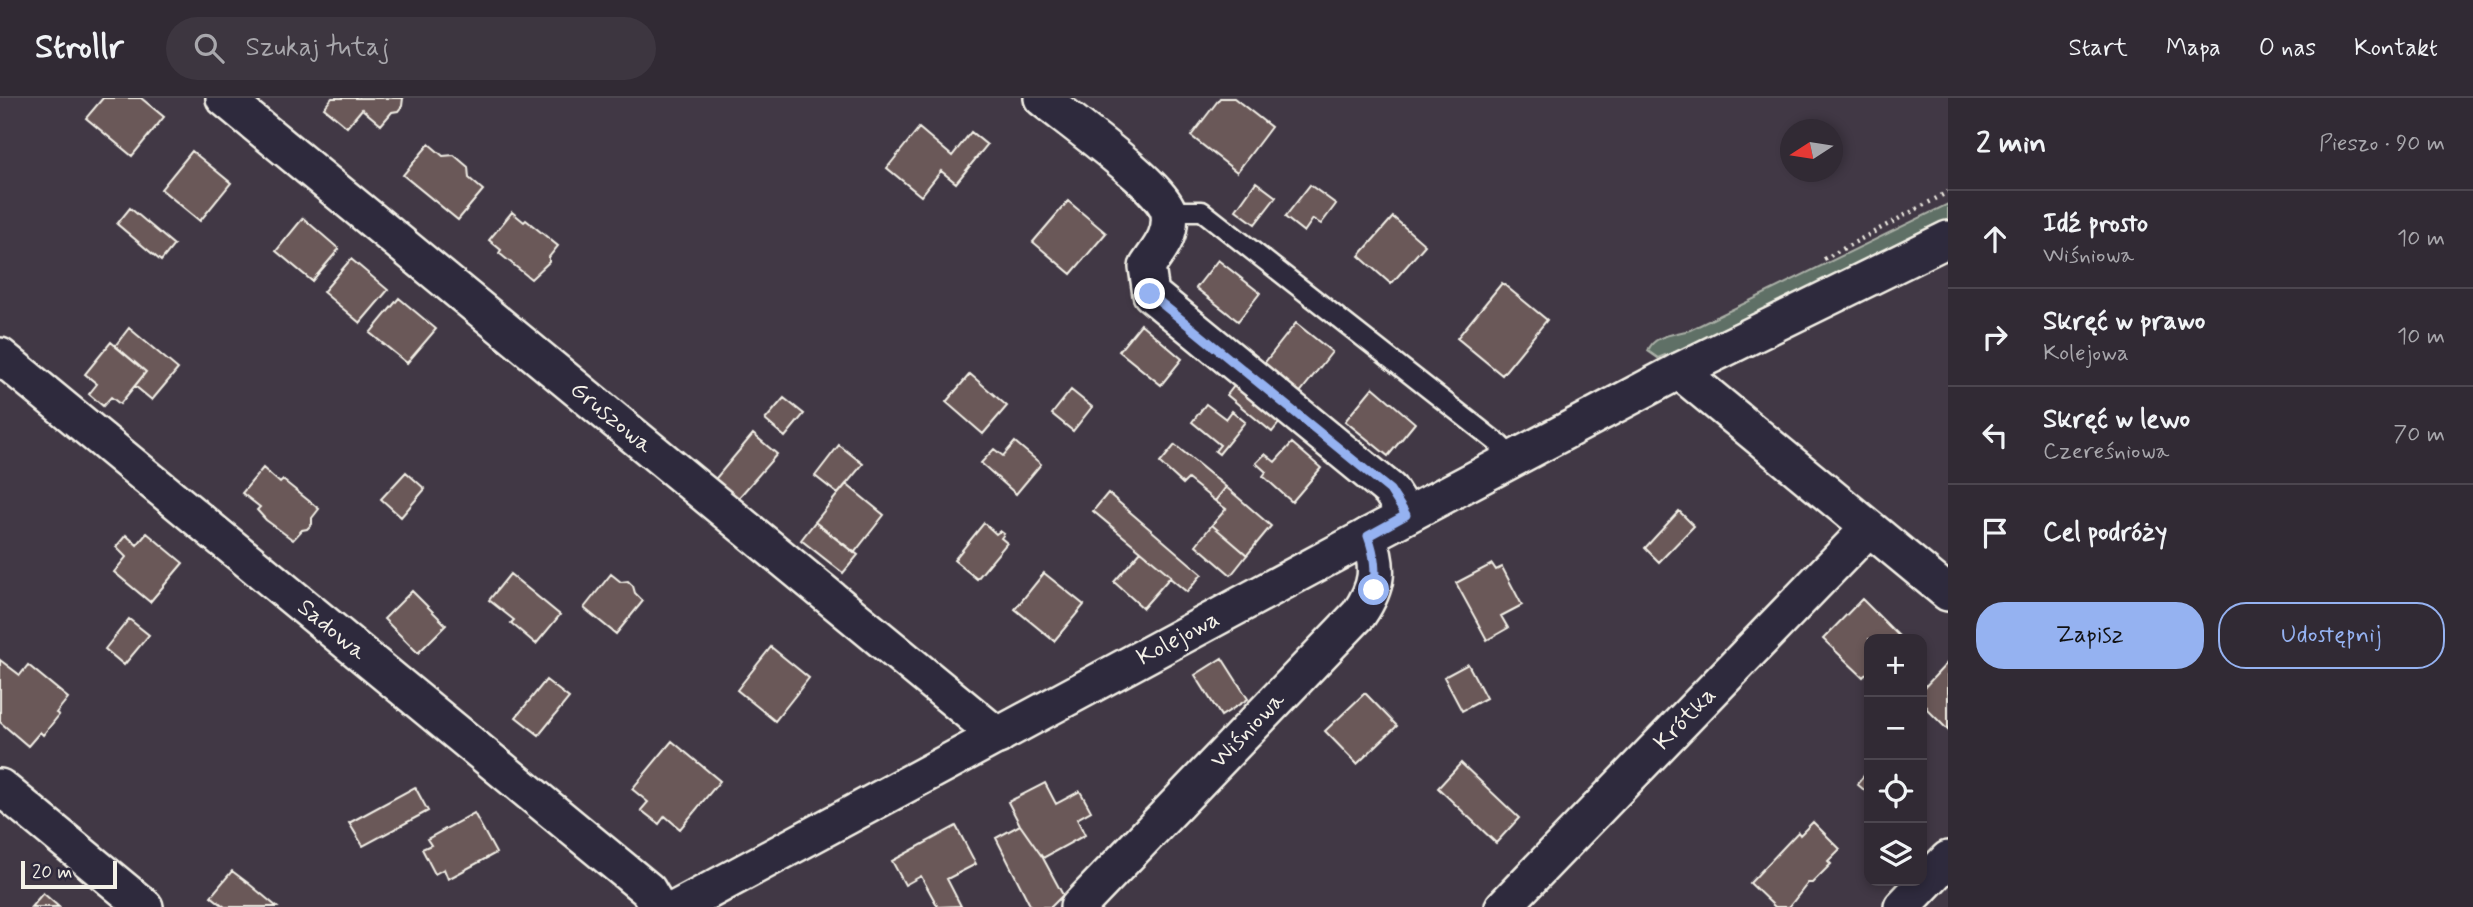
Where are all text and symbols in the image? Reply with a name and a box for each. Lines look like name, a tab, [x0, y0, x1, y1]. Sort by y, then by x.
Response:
search box	[166, 17, 656, 80]
text: Strollr	[35, 26, 124, 70]
icon: search	[190, 29, 228, 67]
text: Szukaj tutaj	[246, 31, 389, 65]
text: Start	[2069, 33, 2128, 64]
text: Mapa	[2166, 33, 2221, 64]
text: O nas	[2259, 33, 2316, 64]
text: Kontakt	[2354, 33, 2438, 64]
north arrow	[1780, 119, 1843, 182]
text: 2 min	[1976, 124, 2046, 163]
text: Pieszo · 90 m	[2319, 129, 2445, 159]
text: Idź prosto	[2043, 207, 2148, 241]
icon: ahead	[1976, 220, 2014, 258]
text: 10 m	[2397, 224, 2445, 254]
text: Wiśniowa	[2043, 241, 2134, 271]
route end	[1134, 278, 1165, 309]
text: Skręć w prawo	[2043, 305, 2205, 339]
icon: right	[1976, 318, 2014, 356]
text: 10 m	[2397, 322, 2445, 352]
text: Kolejowa	[2043, 339, 2129, 369]
street label: Gruszowa	[564, 374, 660, 461]
text: Skręć w lewo	[2043, 403, 2190, 437]
icon: left	[1976, 416, 2014, 454]
text: 70 m	[2393, 420, 2445, 450]
text: Czereśniowa	[2043, 437, 2169, 467]
icon: arrive	[1976, 514, 2014, 552]
text: Cel podróży	[2043, 516, 2167, 550]
route start	[1358, 574, 1389, 605]
street label: Sadowa	[291, 592, 373, 668]
button: Zapisz	[1976, 602, 2204, 669]
button: Udostępnij	[2218, 602, 2445, 669]
street label: Kolejowa	[1131, 603, 1225, 673]
map controls	[1864, 634, 1927, 886]
button: +	[1864, 634, 1927, 697]
street label: Krótka	[1647, 680, 1723, 757]
street label: Wiśniowa	[1203, 685, 1292, 775]
button: −	[1864, 697, 1927, 760]
button: locate	[1864, 760, 1927, 823]
button: layers	[1864, 823, 1927, 886]
scale bar	[21, 858, 117, 890]
text: 20 m	[32, 860, 72, 885]

